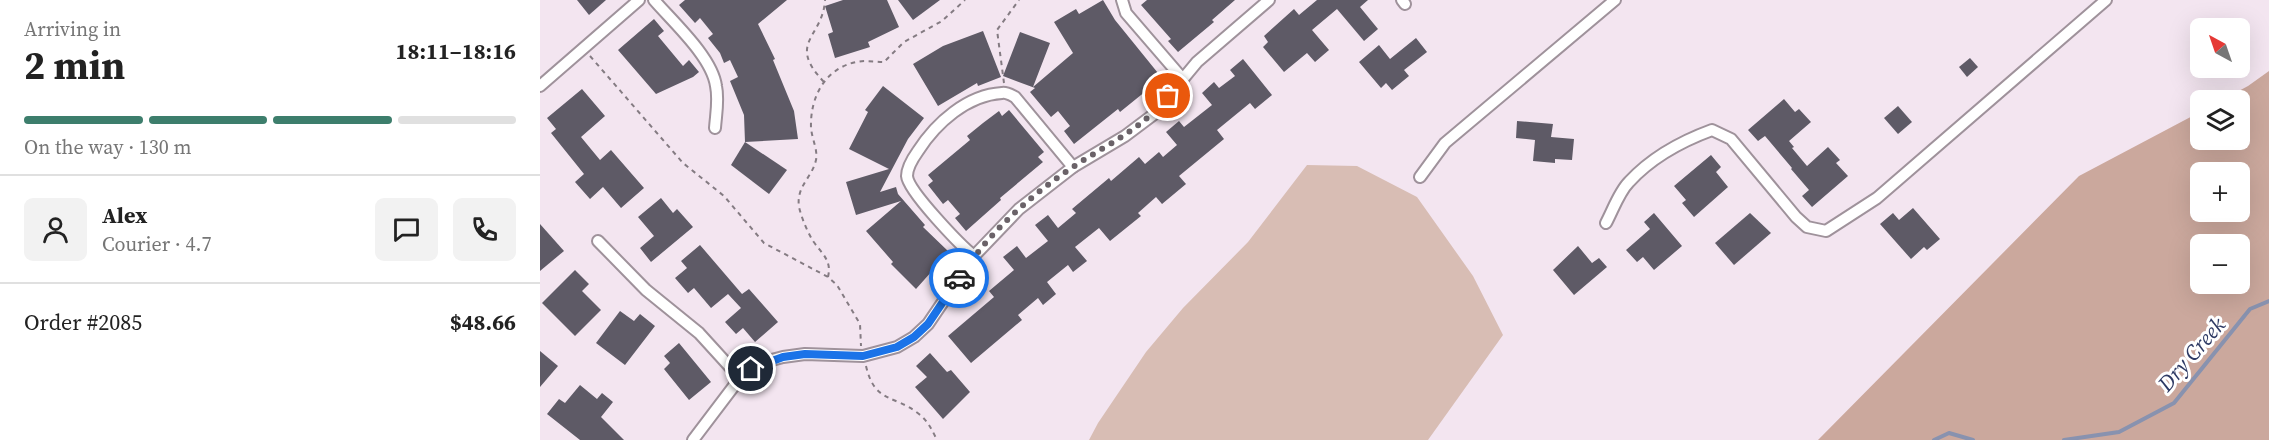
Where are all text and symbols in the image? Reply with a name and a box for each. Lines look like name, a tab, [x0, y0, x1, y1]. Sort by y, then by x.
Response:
text: Arriving in	[24, 15, 121, 43]
north arrow	[2190, 18, 2250, 78]
map controls	[2190, 18, 2250, 294]
text: 18:11–18:16	[396, 36, 516, 66]
text: 2 min	[24, 39, 125, 92]
pin	[1142, 70, 1193, 121]
icon: bag	[1151, 79, 1184, 112]
button: layers	[2190, 90, 2250, 150]
text: On the way · 130 m	[24, 133, 191, 161]
button: +	[2190, 162, 2250, 222]
button: person	[24, 198, 87, 261]
button: chat	[375, 198, 438, 261]
button: phone	[453, 198, 516, 261]
text: Alex	[102, 200, 147, 230]
text: Courier · 4.7	[102, 230, 211, 258]
button: −	[2190, 234, 2250, 294]
courier	[929, 248, 989, 308]
icon: car	[943, 262, 976, 295]
text: Order #2085	[24, 307, 142, 337]
text: $48.66	[450, 307, 516, 337]
water label: Dry Creek	[2150, 310, 2232, 398]
pin	[725, 343, 776, 394]
icon: home	[734, 352, 767, 385]

